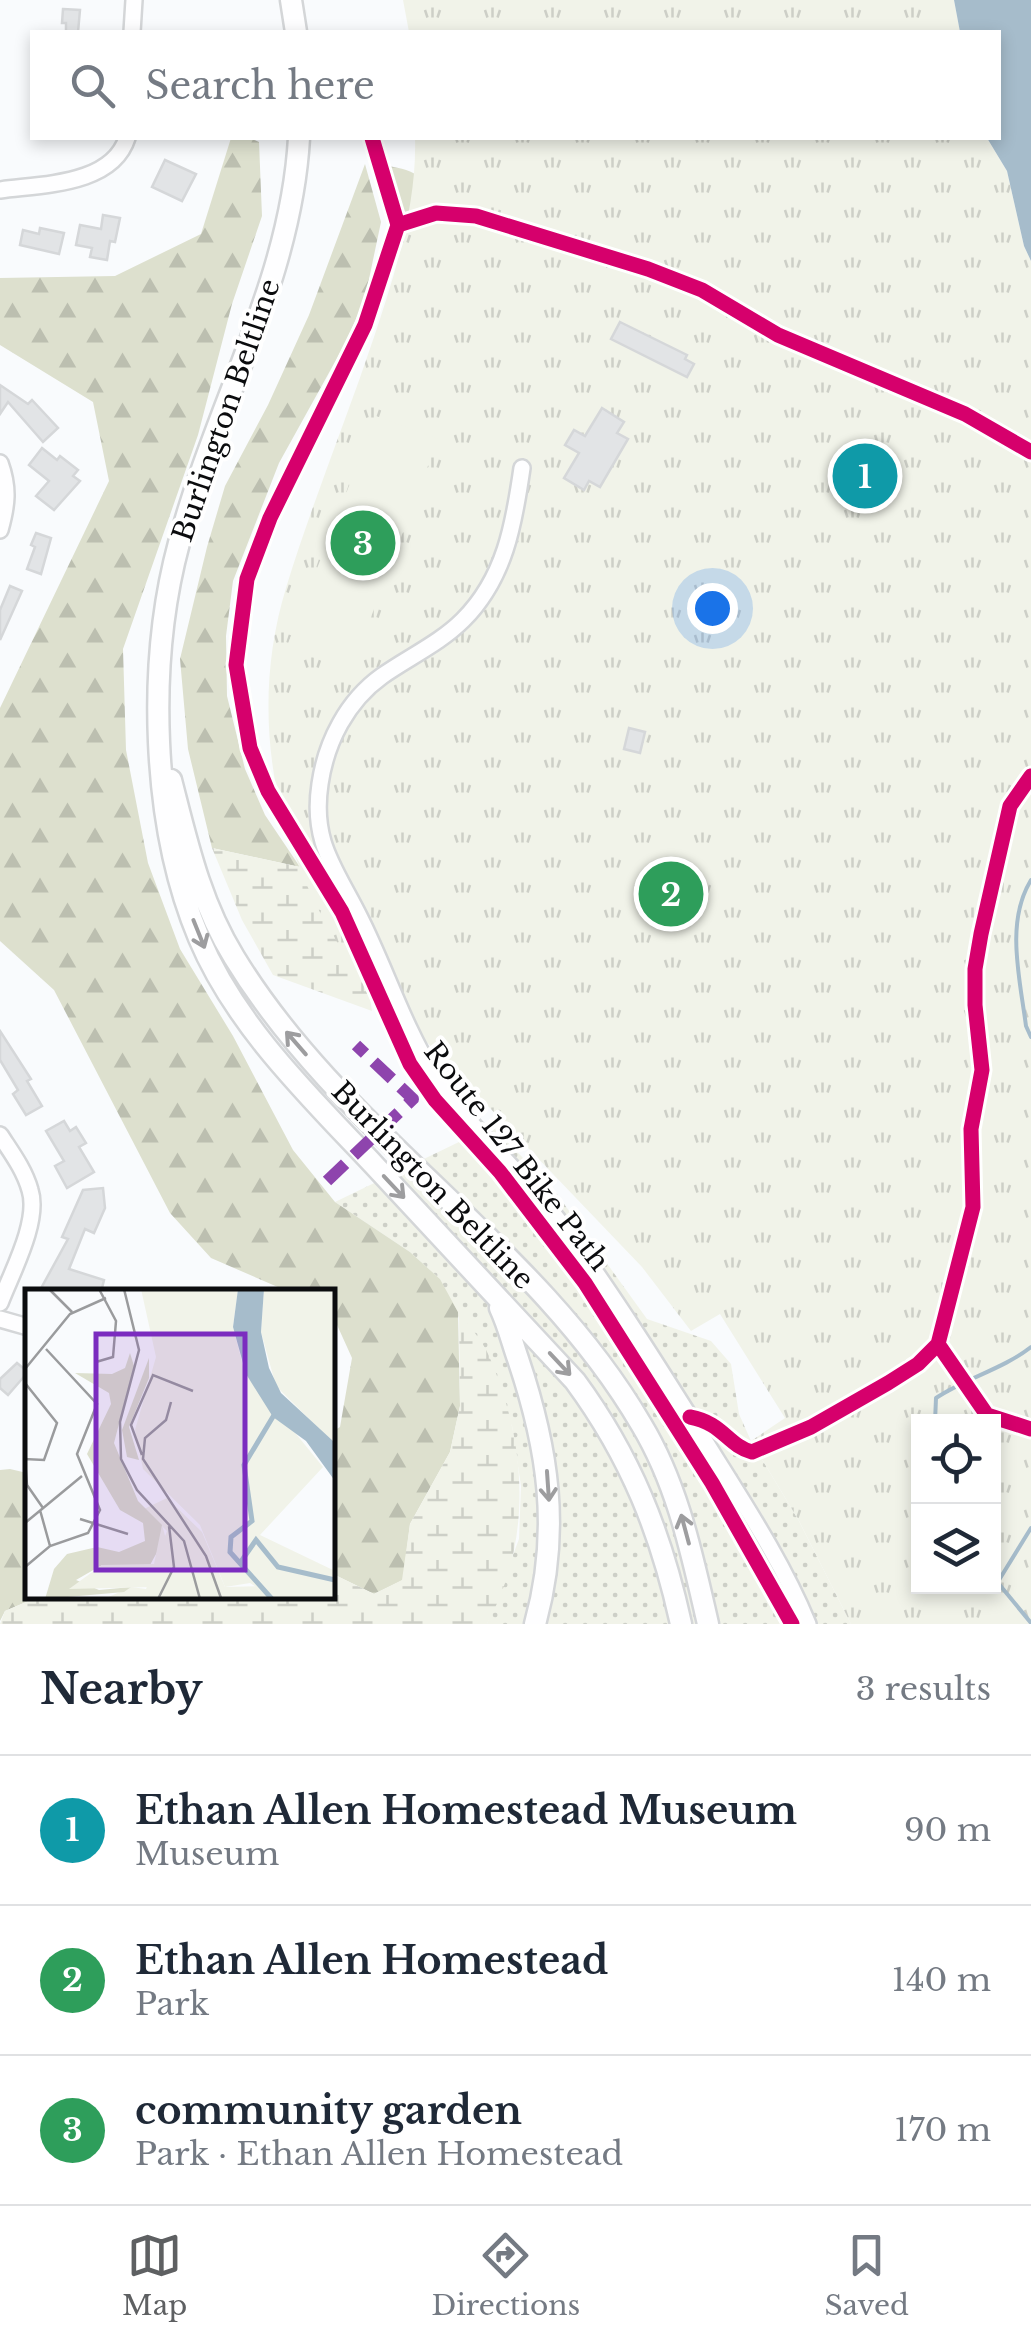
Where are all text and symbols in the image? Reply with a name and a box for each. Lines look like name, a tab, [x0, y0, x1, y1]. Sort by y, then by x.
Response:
search box	[30, 30, 1001, 140]
icon: search	[65, 58, 120, 113]
text: Search here	[145, 62, 375, 109]
street label: Burlington Beltline	[165, 274, 288, 546]
pin: 1	[832, 438, 898, 514]
pin: 3	[330, 506, 396, 580]
your location	[687, 583, 738, 634]
pin: 2	[638, 856, 704, 932]
one-way arrow	[192, 918, 210, 949]
one-way arrow	[286, 1031, 308, 1057]
street label: Route 127 Bike Path	[416, 1035, 617, 1278]
street label: Burlington Beltline	[324, 1074, 541, 1297]
one-way arrow	[382, 1174, 406, 1200]
inset map	[25, 1289, 335, 1599]
one-way arrow	[548, 1351, 571, 1376]
map controls	[911, 1414, 1001, 1594]
button: locate	[911, 1414, 1001, 1504]
one-way arrow	[539, 1470, 558, 1502]
button: layers	[911, 1504, 1001, 1594]
one-way arrow	[674, 1514, 693, 1545]
text: Nearby	[40, 1663, 203, 1715]
text: 3 results	[856, 1669, 991, 1709]
text: Ethan Allen Homestead Museum	[135, 1787, 797, 1834]
text: 1	[66, 1810, 79, 1850]
text: 90 m	[904, 1810, 991, 1850]
text: Museum	[135, 1834, 279, 1874]
text: Ethan Allen Homestead	[135, 1937, 608, 1984]
text: 2	[62, 1960, 83, 2000]
text: 140 m	[892, 1960, 991, 2000]
text: Park	[135, 1984, 209, 2024]
text: community garden	[135, 2087, 522, 2134]
text: 3	[62, 2110, 83, 2150]
text: 170 m	[894, 2110, 991, 2150]
text: Park · Ethan Allen Homestead	[135, 2134, 623, 2174]
tab: Map	[122, 2228, 187, 2323]
tab: Directions	[431, 2228, 580, 2323]
tab: Saved	[824, 2228, 909, 2323]

